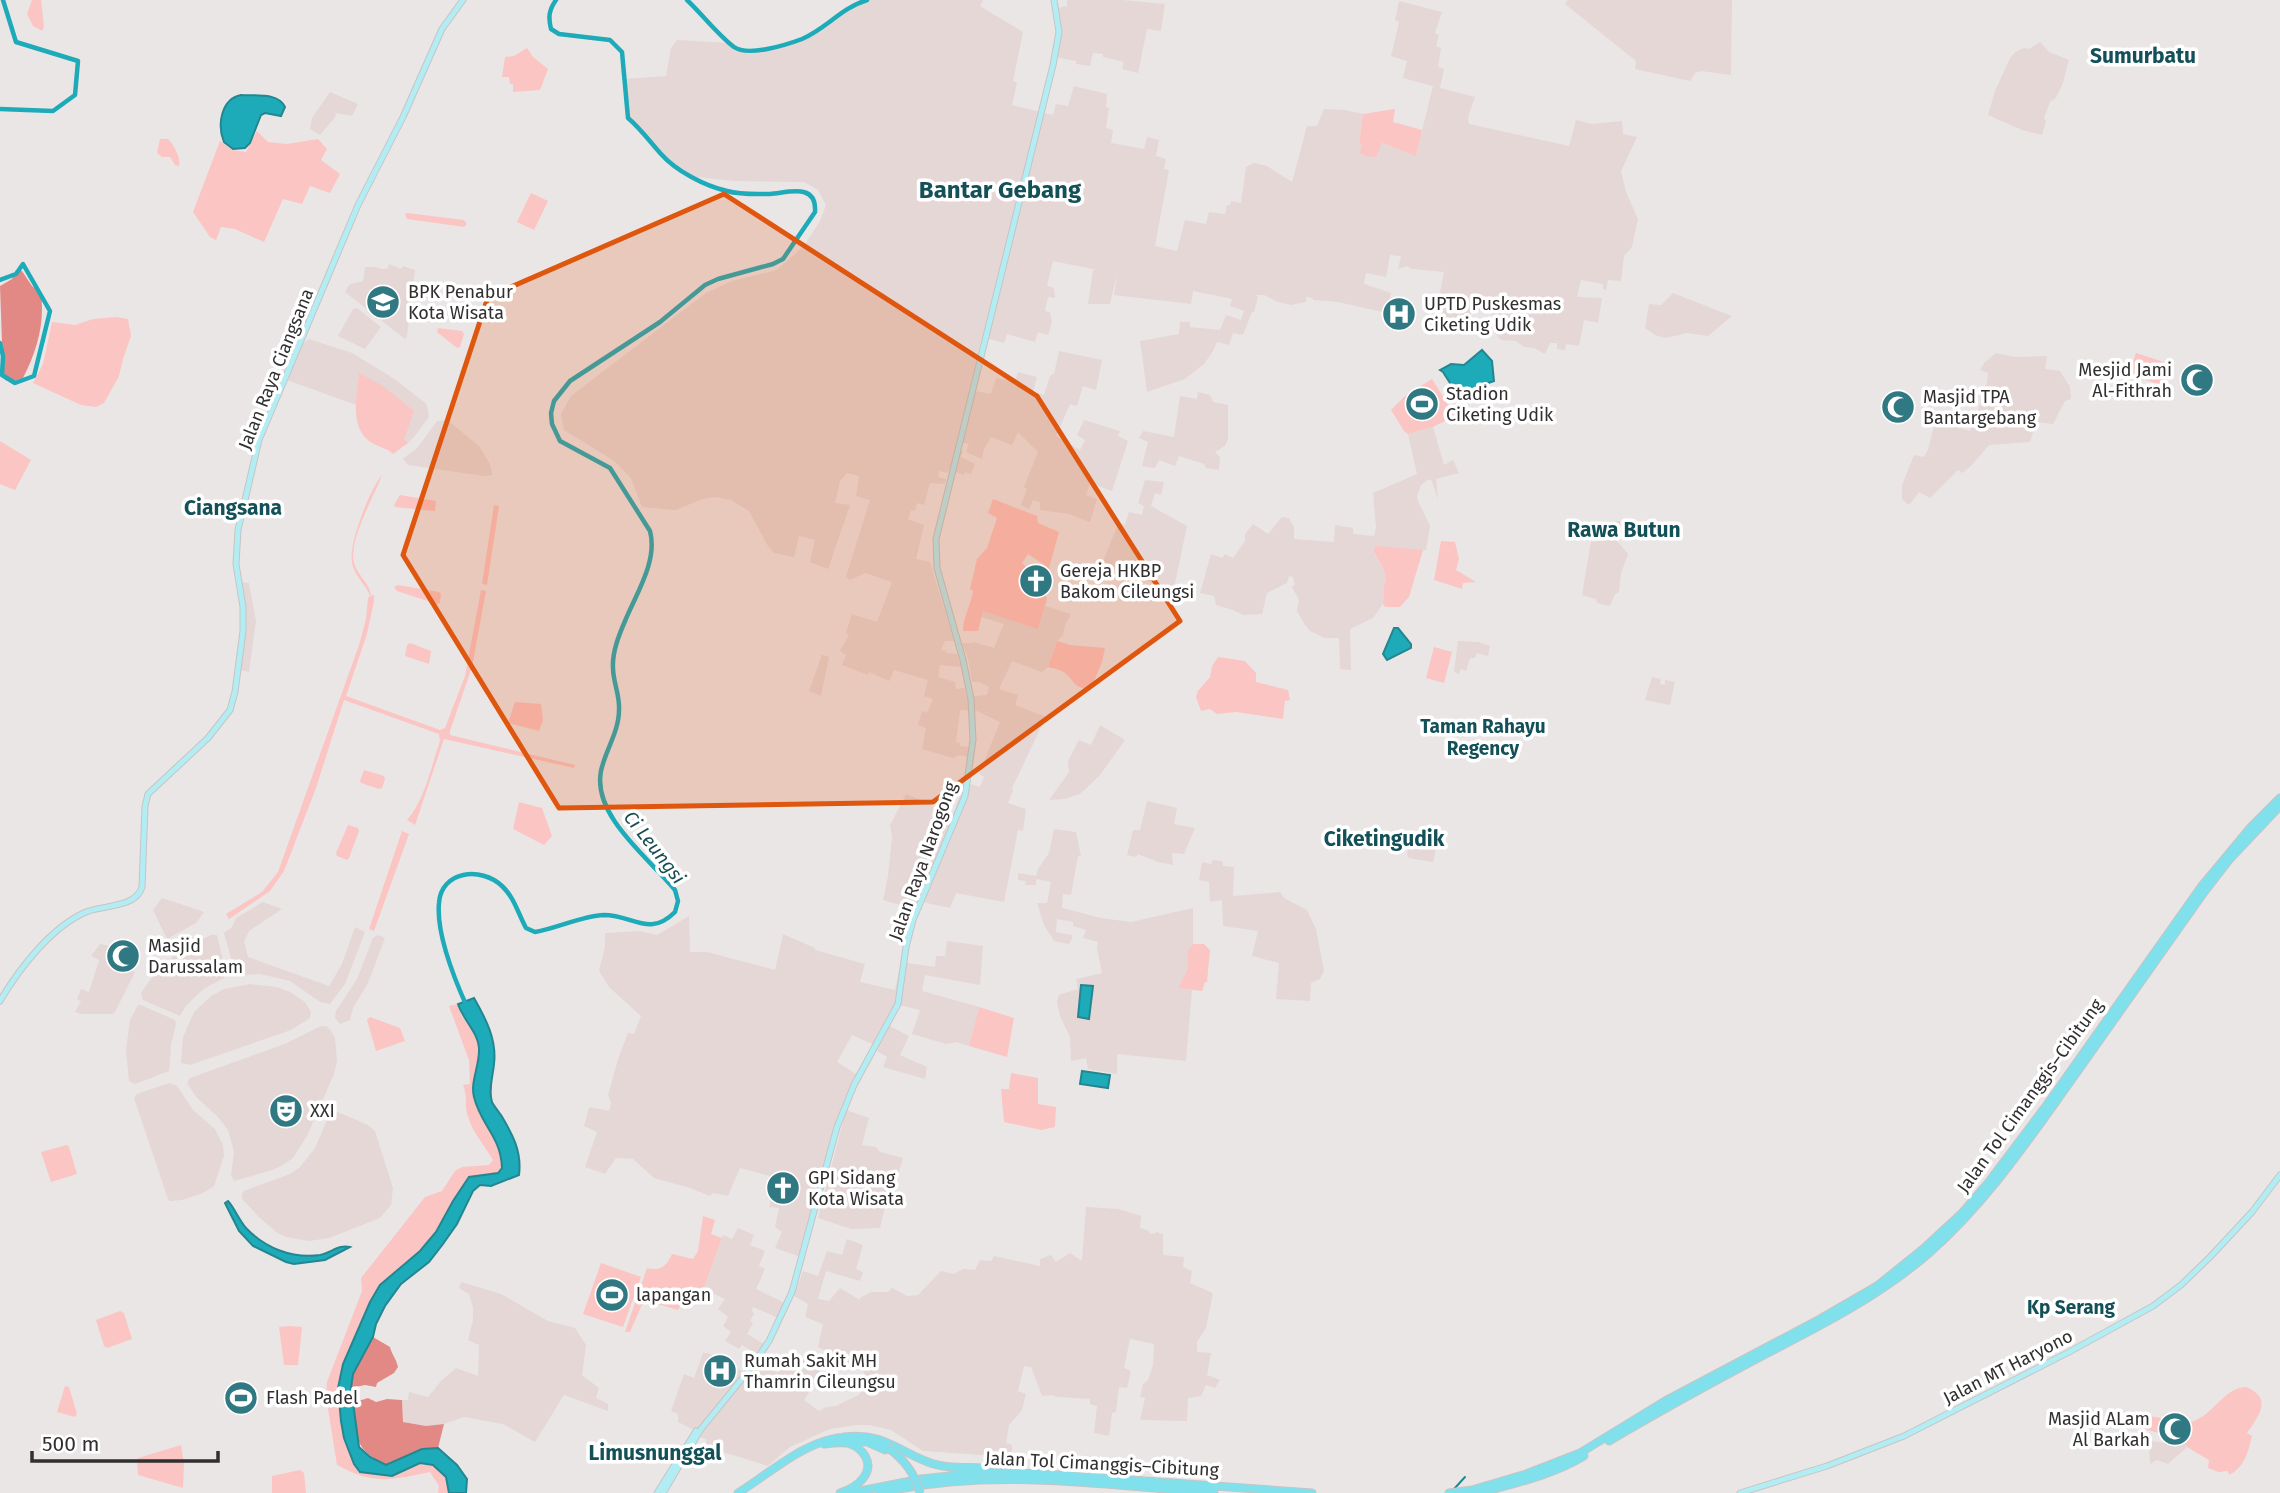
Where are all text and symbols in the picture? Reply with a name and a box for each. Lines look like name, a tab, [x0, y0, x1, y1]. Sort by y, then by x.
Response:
district label: Sumurbatu	[2090, 43, 2196, 69]
district label: Bantar Gebang	[919, 176, 1082, 204]
place label: BPK Penabur Kota Wisata	[408, 281, 513, 324]
school or university icon: BPK Penabur Kota Wisata	[364, 283, 402, 321]
street label: Jalan Raya Ciangsana	[234, 285, 318, 453]
place label: UPTD Puskesmas Ciketing Udik	[1424, 293, 1561, 336]
hospital icon: UPTD Puskesmas Ciketing Udik	[1380, 295, 1418, 333]
place label: Mesjid Jami Al-Fithrah	[2078, 359, 2172, 402]
mosque icon: Mesjid Jami Al-Fithrah	[2178, 361, 2216, 399]
place label: Stadion Ciketing Udik	[1446, 383, 1554, 426]
sports icon: Stadion Ciketing Udik	[1403, 385, 1441, 423]
place label: Masjid TPA Bantargebang	[1923, 386, 2037, 429]
mosque icon: Masjid TPA Bantargebang	[1879, 388, 1917, 426]
district label: Ciangsana	[184, 495, 282, 521]
district label: Rawa Butun	[1567, 517, 1681, 543]
place label: Gereja HKBP Bakom Cileungsi	[1060, 560, 1194, 603]
church icon: Gereja HKBP Bakom Cileungsi	[1017, 562, 1055, 600]
district label: Taman Rahayu Regency	[1420, 715, 1546, 760]
street label: Jalan Raya Narogong	[884, 778, 962, 943]
water label: Ci Leungsi	[619, 806, 691, 889]
district label: Ciketingudik	[1324, 826, 1445, 852]
place label: Masjid Darussalam	[148, 935, 243, 978]
mosque icon: Masjid Darussalam	[104, 937, 142, 975]
street label: Jalan Tol Cimanggis–Cibitung	[1952, 994, 2108, 1197]
theatre icon: XXI	[267, 1092, 305, 1130]
place label: XXI	[310, 1100, 335, 1122]
place label: GPI Sidang Kota Wisata	[808, 1167, 904, 1210]
church icon: GPI Sidang Kota Wisata	[764, 1169, 802, 1207]
sports icon: lapangan	[593, 1276, 631, 1314]
place label: lapangan	[636, 1284, 711, 1306]
district label: Kp Serang	[2027, 1296, 2116, 1319]
street label: Jalan MT Haryono	[1939, 1325, 2077, 1409]
place label: Rumah Sakit MH Thamrin Cileungsu	[744, 1350, 896, 1393]
hospital icon: Rumah Sakit MH Thamrin Cileungsu	[701, 1352, 739, 1390]
sports icon: Flash Padel	[222, 1379, 260, 1417]
place label: Flash Padel	[266, 1387, 358, 1409]
place label: Masjid ALam Al Barkah	[2048, 1408, 2150, 1451]
mosque icon: Masjid ALam Al Barkah	[2156, 1410, 2194, 1448]
scale bar	[32, 1420, 217, 1464]
text: 500 m	[42, 1431, 100, 1457]
district label: Limusnunggal	[588, 1440, 722, 1466]
street label: Jalan Tol Cimanggis–Cibitung	[984, 1447, 1220, 1481]

